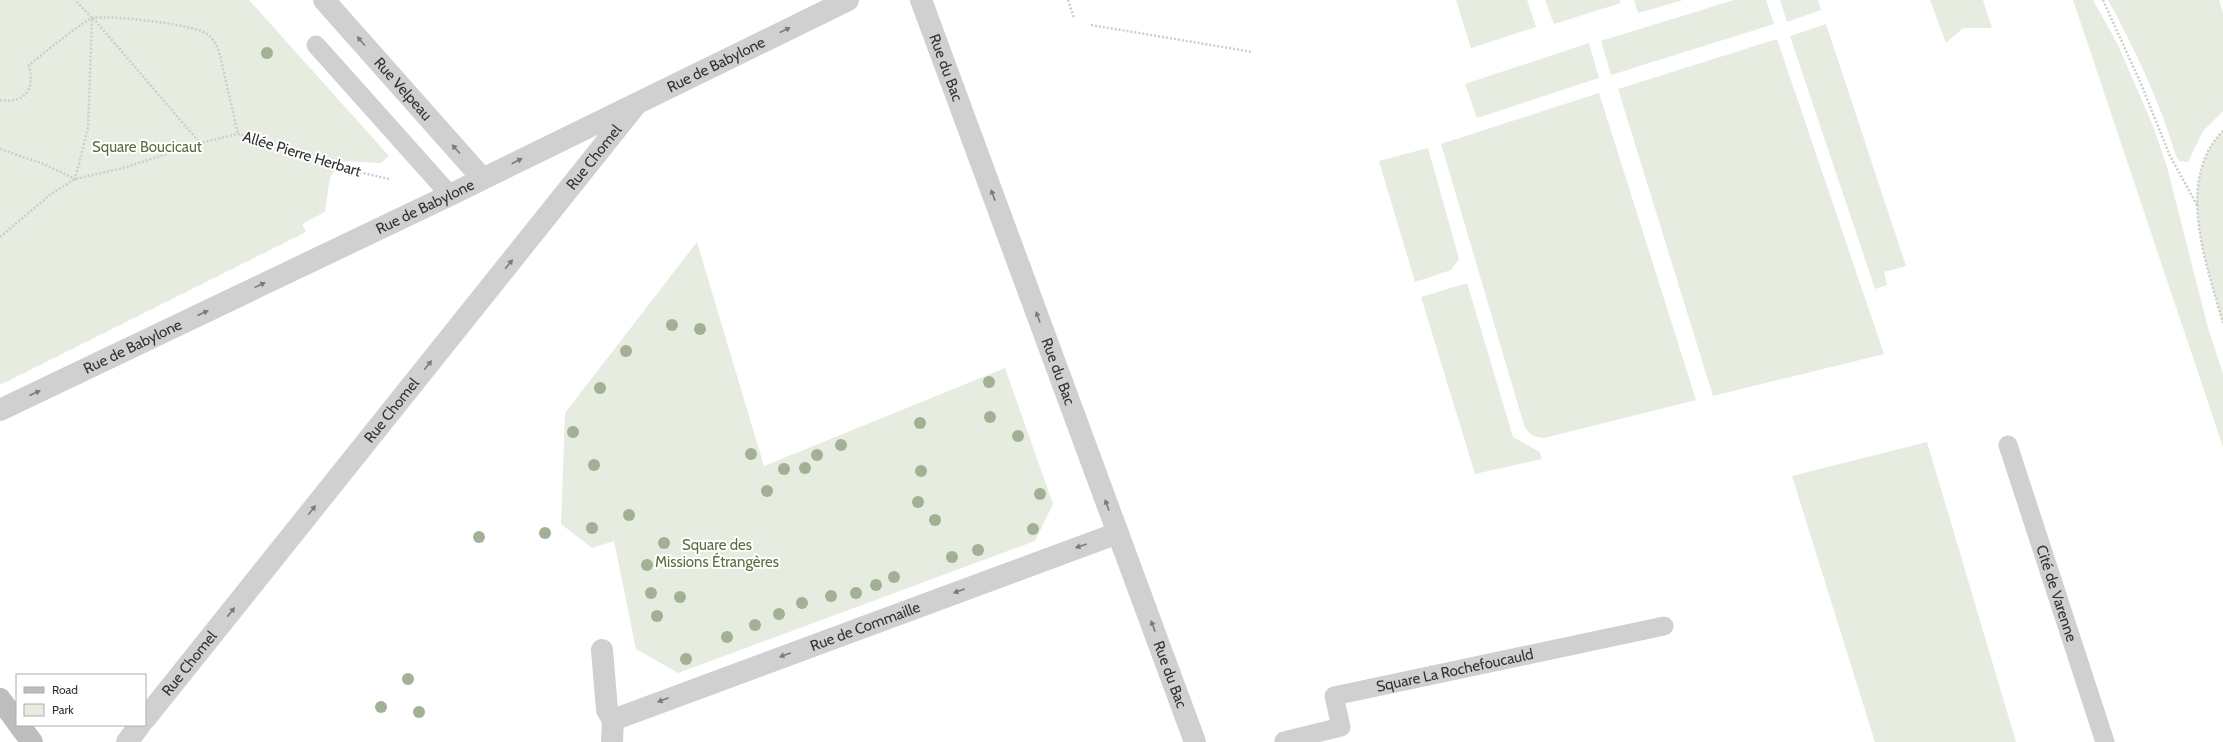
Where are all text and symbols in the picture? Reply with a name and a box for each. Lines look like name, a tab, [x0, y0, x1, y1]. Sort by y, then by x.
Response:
one-way arrow	[779, 27, 791, 33]
street label: Rue du Bac	[925, 31, 967, 104]
street label: Rue de Babylone	[664, 33, 768, 96]
one-way arrow	[356, 36, 365, 47]
street label: Rue Velpeau	[370, 54, 436, 124]
street label: Rue Chomel	[563, 121, 626, 193]
street label: Allée Pierre Herbart	[241, 127, 363, 181]
park label: Square Boucicaut	[92, 138, 202, 156]
one-way arrow	[451, 144, 461, 154]
one-way arrow	[512, 158, 523, 165]
street label: Rue de Babylone	[373, 175, 477, 238]
one-way arrow	[990, 189, 996, 201]
one-way arrow	[505, 258, 513, 269]
one-way arrow	[254, 282, 266, 289]
one-way arrow	[197, 310, 209, 316]
one-way arrow	[1035, 311, 1041, 323]
street label: Rue de Babylone	[81, 315, 185, 378]
street label: Rue du Bac	[1038, 335, 1079, 408]
one-way arrow	[424, 360, 432, 371]
street label: Rue Chomel	[360, 374, 423, 446]
one-way arrow	[30, 390, 41, 396]
one-way arrow	[1104, 498, 1110, 510]
one-way arrow	[307, 505, 316, 516]
park label: Square des Missions Étrangères	[655, 536, 779, 571]
street label: Cité de Varenne	[2032, 543, 2081, 644]
one-way arrow	[1075, 544, 1087, 550]
one-way arrow	[953, 588, 965, 594]
street label: Rue de Commaille	[808, 598, 923, 655]
one-way arrow	[226, 607, 235, 617]
one-way arrow	[1150, 620, 1156, 632]
street label: Rue Chomel	[158, 627, 221, 700]
street label: Rue du Bac	[1149, 638, 1191, 711]
street label: Square La Rochefoucauld	[1375, 645, 1535, 696]
one-way arrow	[778, 653, 790, 659]
legend	[16, 674, 146, 726]
text: Road	[52, 682, 78, 697]
one-way arrow	[656, 698, 668, 704]
text: Park	[52, 702, 74, 717]

